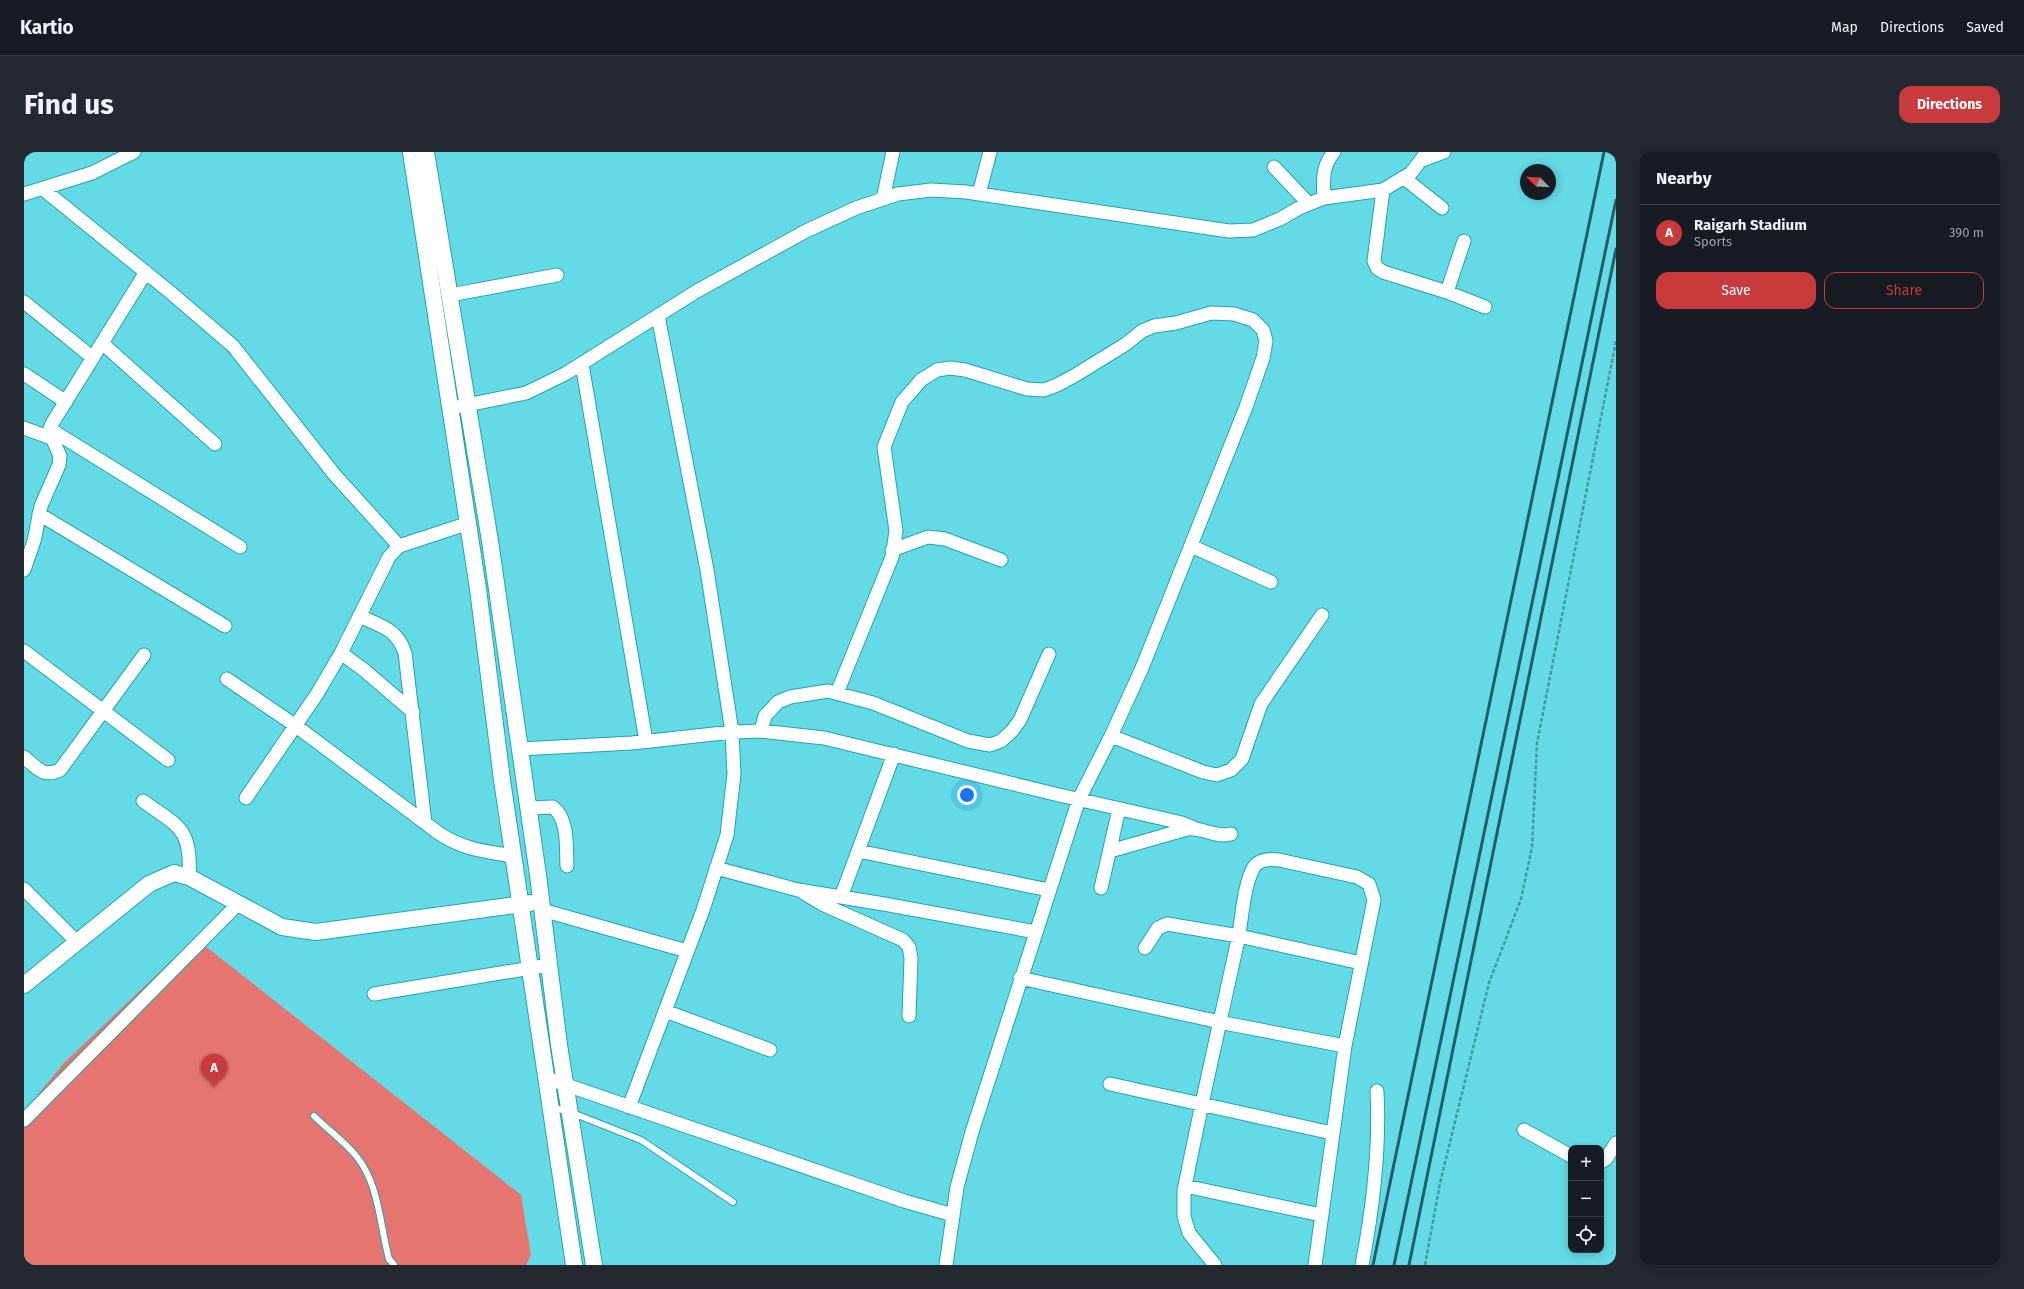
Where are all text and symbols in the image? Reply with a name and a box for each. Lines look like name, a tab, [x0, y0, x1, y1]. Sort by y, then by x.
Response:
text: Kartio	[20, 16, 74, 39]
text: Map	[1831, 19, 1858, 36]
text: Directions	[1880, 19, 1944, 36]
text: Saved	[1966, 19, 2004, 36]
button: Directions	[1899, 86, 2000, 123]
text: Find us	[24, 88, 114, 121]
north arrow	[1520, 164, 1556, 200]
text: Nearby	[1656, 168, 1711, 189]
text: Raigarh Stadium	[1694, 216, 1807, 234]
text: A	[1665, 225, 1673, 240]
text: 390 m	[1949, 225, 1984, 240]
text: Sports	[1694, 234, 1732, 249]
button: Save	[1656, 272, 1816, 309]
button: Share	[1824, 272, 1984, 309]
your location	[957, 785, 977, 805]
pin: A	[201, 1054, 227, 1087]
map controls	[1568, 1145, 1604, 1253]
button: +	[1568, 1145, 1604, 1181]
button: −	[1568, 1181, 1604, 1217]
button: locate	[1568, 1217, 1604, 1253]

